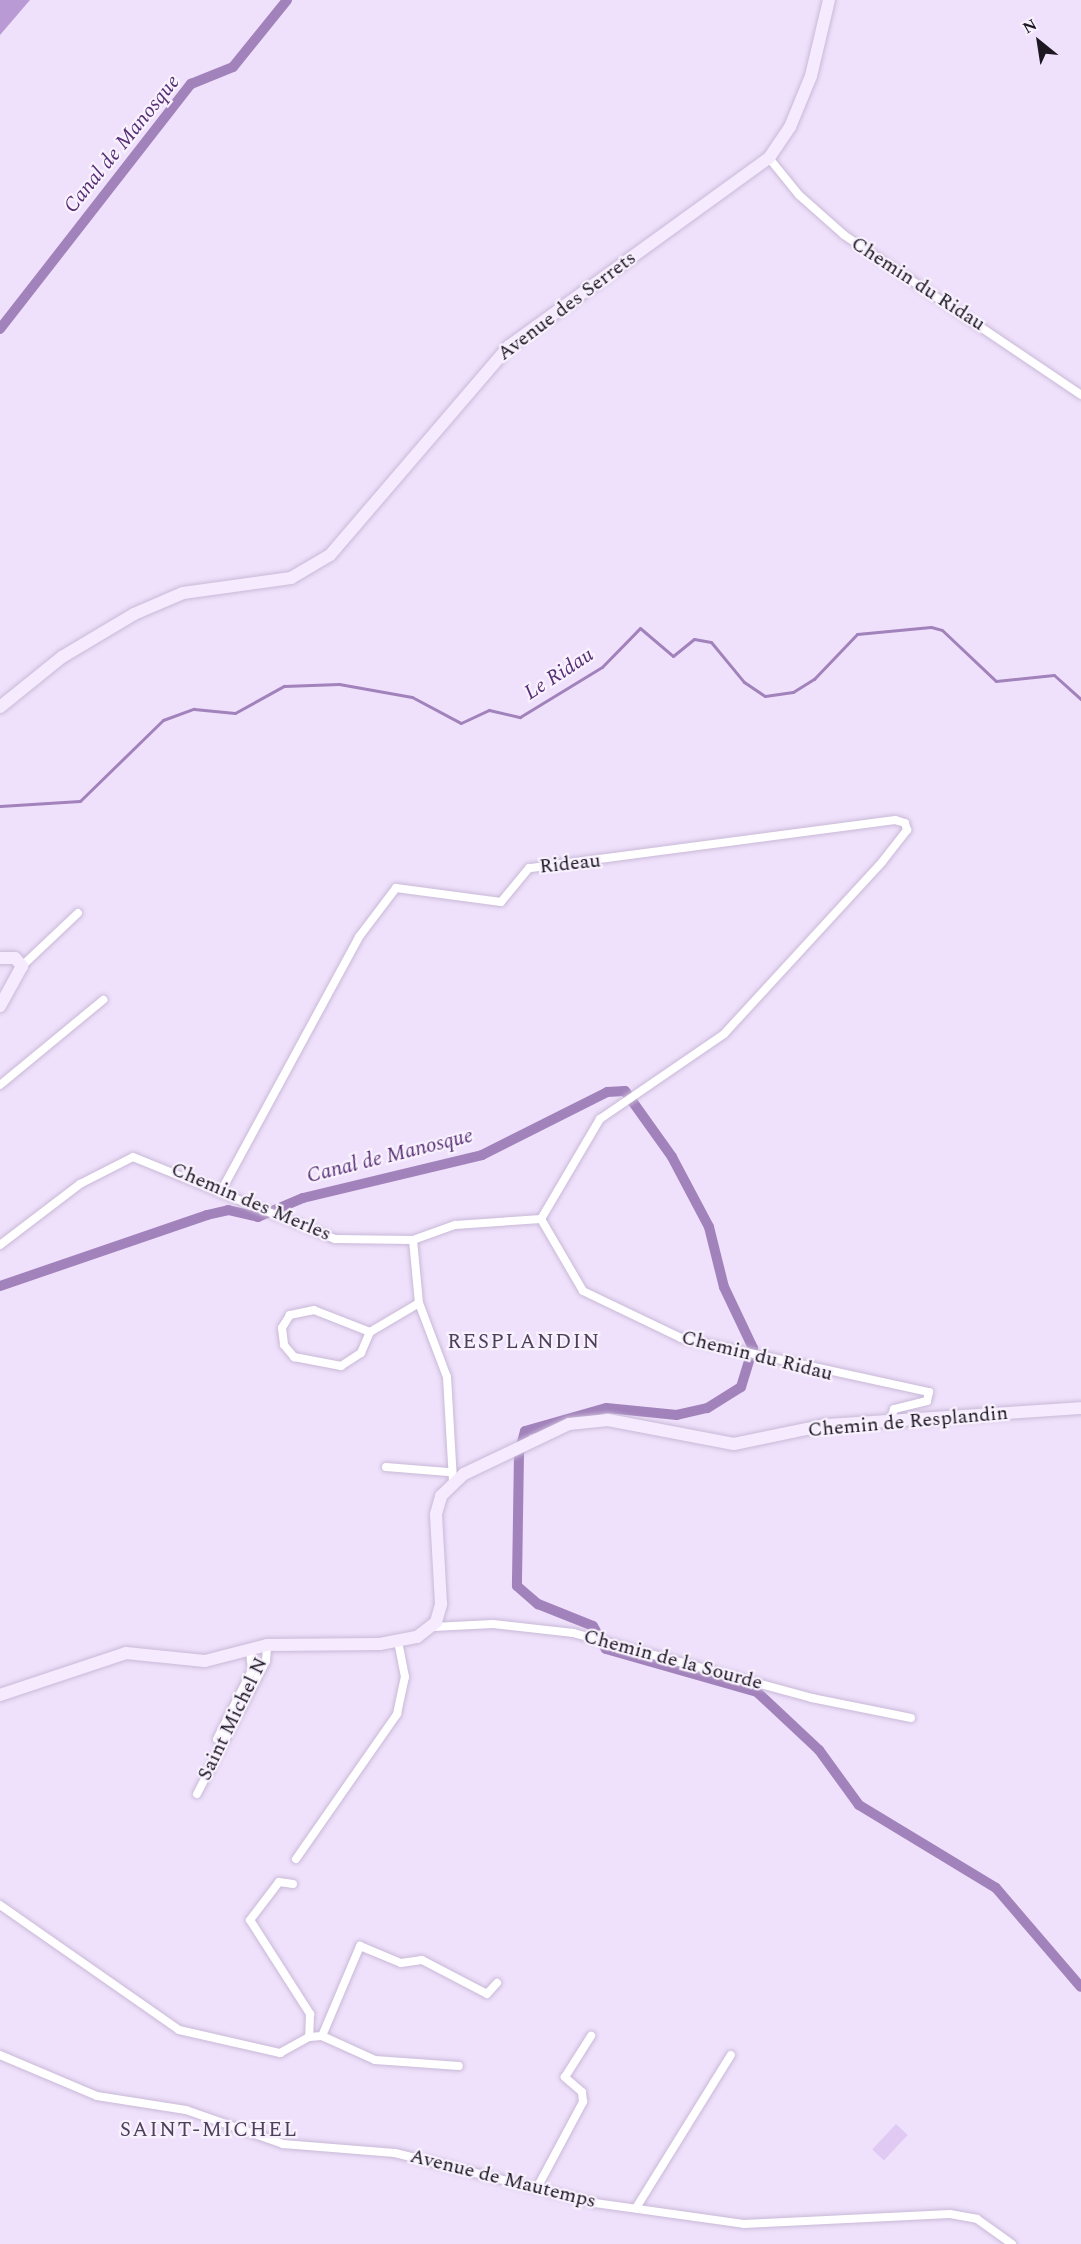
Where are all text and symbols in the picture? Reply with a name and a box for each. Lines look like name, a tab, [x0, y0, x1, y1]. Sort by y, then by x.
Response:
north arrow	[1009, 12, 1069, 72]
text: N	[1018, 13, 1042, 40]
water label: Canal de Manosque	[59, 70, 185, 218]
street label: Chemin du Ridau	[847, 232, 989, 336]
street label: Avenue des Serrets	[493, 246, 641, 366]
water label: Le Ridau	[520, 642, 598, 706]
street label: Rideau	[538, 849, 602, 879]
water label: Canal de Manosque	[304, 1123, 476, 1189]
street label: Chemin des Merles	[167, 1157, 335, 1247]
street label: Chemin du Ridau	[679, 1326, 835, 1386]
district label: RESPLANDIN	[447, 1329, 601, 1355]
street label: Chemin de Resplandin	[807, 1401, 1009, 1443]
street label: Chemin de la Sourde	[581, 1625, 765, 1695]
street label: Saint Michel N	[193, 1654, 273, 1784]
district label: SAINT-MICHEL	[120, 2117, 298, 2143]
street label: Avenue de Mautemps	[407, 2144, 599, 2214]

